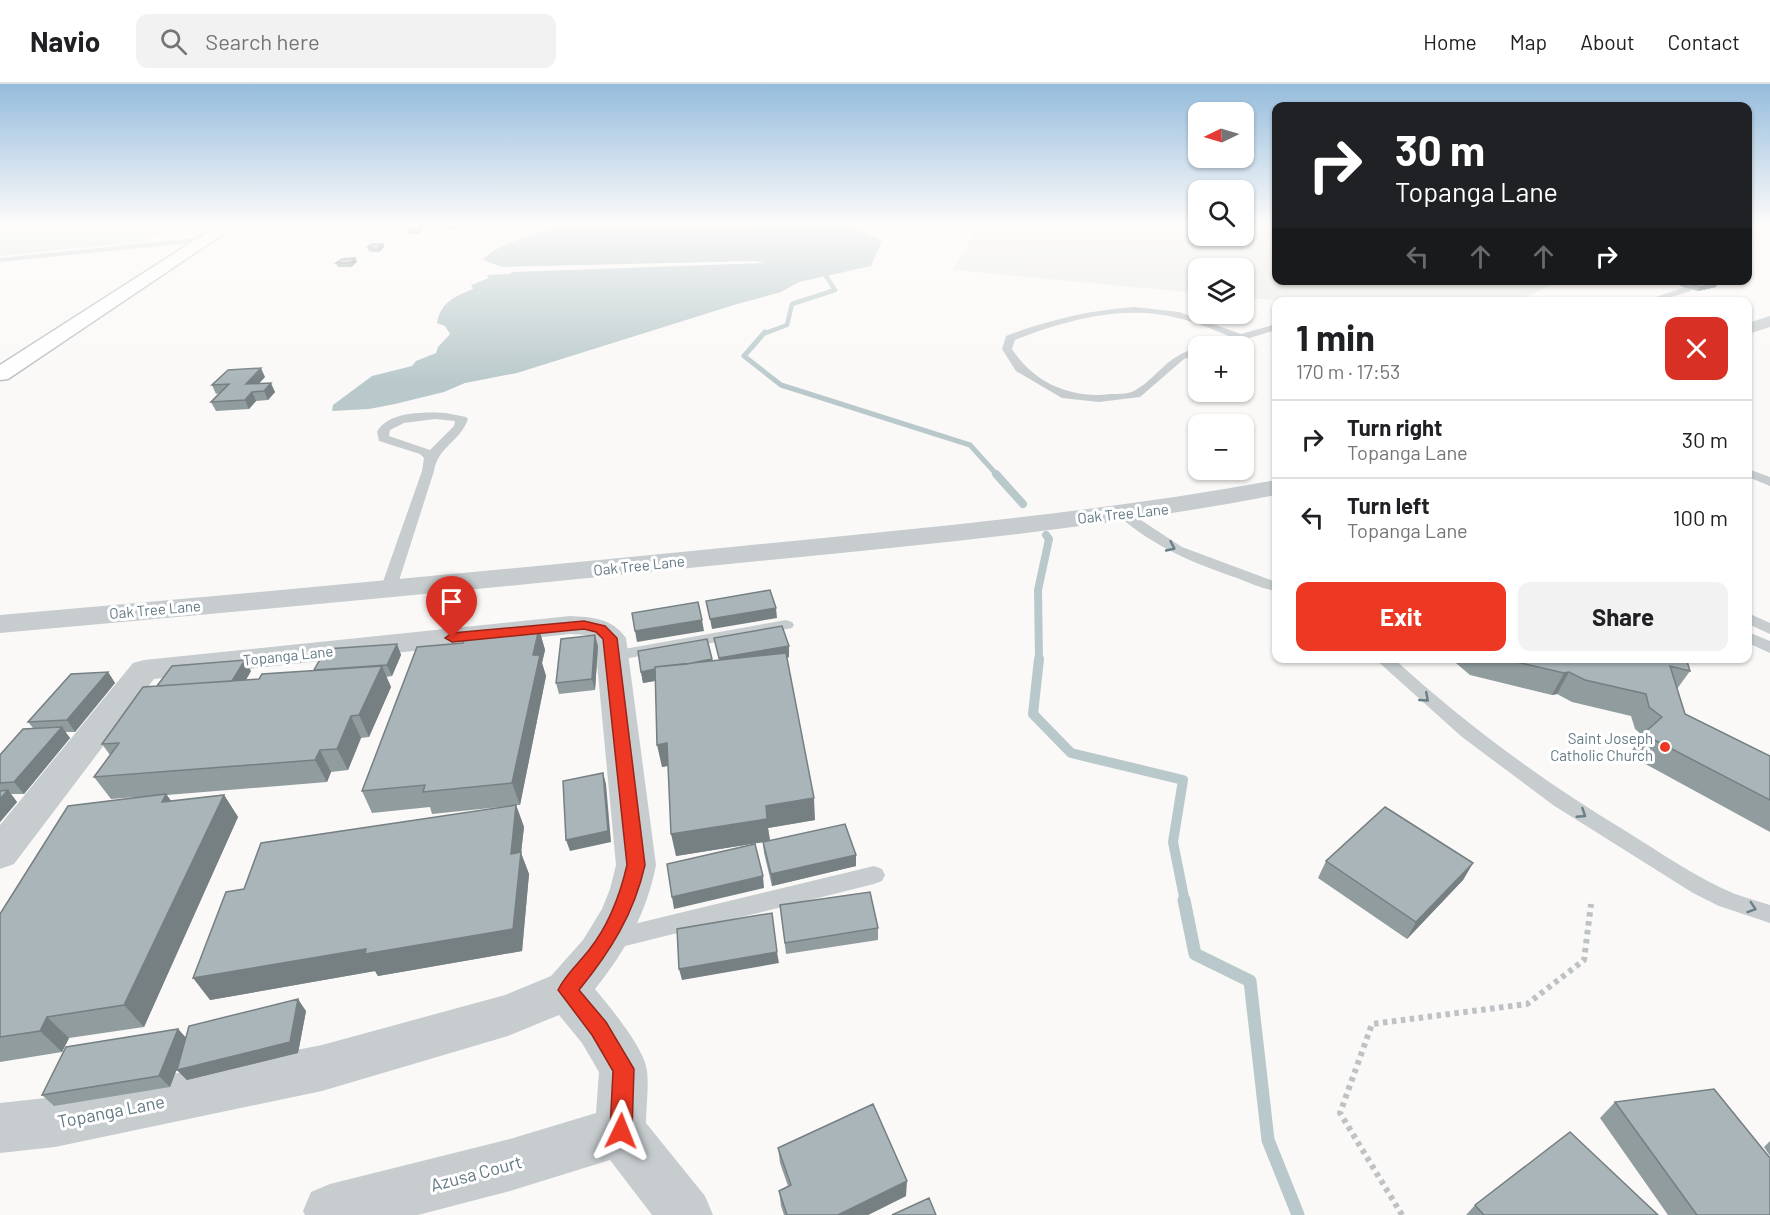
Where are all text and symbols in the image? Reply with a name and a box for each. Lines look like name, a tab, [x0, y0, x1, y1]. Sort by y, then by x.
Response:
search box	[136, 14, 556, 68]
text: Navio	[30, 24, 100, 58]
icon: search	[157, 25, 190, 58]
text: Search here	[205, 28, 320, 54]
text: Home	[1423, 29, 1477, 54]
text: Map	[1510, 29, 1547, 54]
text: About	[1580, 29, 1635, 54]
text: Contact	[1668, 29, 1740, 54]
north arrow	[1188, 102, 1254, 168]
map controls	[1188, 102, 1254, 480]
text: 30 m	[1395, 124, 1485, 174]
icon: right	[1296, 126, 1374, 204]
text: Topanga Lane	[1395, 175, 1558, 207]
button: search	[1188, 180, 1254, 246]
icon: left	[1401, 240, 1434, 273]
icon: ahead	[1464, 240, 1497, 273]
icon: ahead	[1527, 240, 1560, 273]
icon: right	[1590, 240, 1623, 273]
button: layers	[1188, 258, 1254, 324]
text: 1 min	[1296, 315, 1375, 358]
button: close	[1665, 317, 1728, 380]
button: +	[1188, 336, 1254, 402]
text: 170 m · 17:53	[1296, 359, 1400, 383]
button: −	[1188, 414, 1254, 480]
text: Turn right	[1347, 414, 1442, 440]
icon: right	[1296, 423, 1329, 456]
text: 30 m	[1682, 426, 1728, 452]
text: Topanga Lane	[1347, 440, 1468, 464]
text: Turn left	[1347, 492, 1430, 518]
street label: Oak Tree Lane	[1076, 499, 1170, 527]
icon: left	[1296, 501, 1329, 534]
text: 100 m	[1673, 504, 1728, 530]
text: Topanga Lane	[1347, 518, 1468, 542]
one-way arrow	[1164, 539, 1175, 551]
street label: Oak Tree Lane	[592, 551, 686, 579]
pin	[426, 576, 477, 638]
button: Exit	[1296, 582, 1506, 651]
button: Share	[1518, 582, 1728, 651]
icon: arrive	[435, 585, 468, 618]
street label: Oak Tree Lane	[109, 596, 201, 622]
street label: Topanga Lane	[242, 641, 334, 669]
one-way arrow	[1418, 691, 1429, 702]
place label: Saint Joseph Catholic Church	[1550, 729, 1653, 764]
marker: Saint Joseph Catholic Church	[1658, 740, 1672, 754]
one-way arrow	[1575, 807, 1586, 818]
one-way arrow	[1746, 901, 1757, 913]
street label: Topanga Lane	[56, 1090, 166, 1132]
position arrow	[589, 1099, 653, 1163]
street label: Azusa Court	[428, 1150, 524, 1196]

